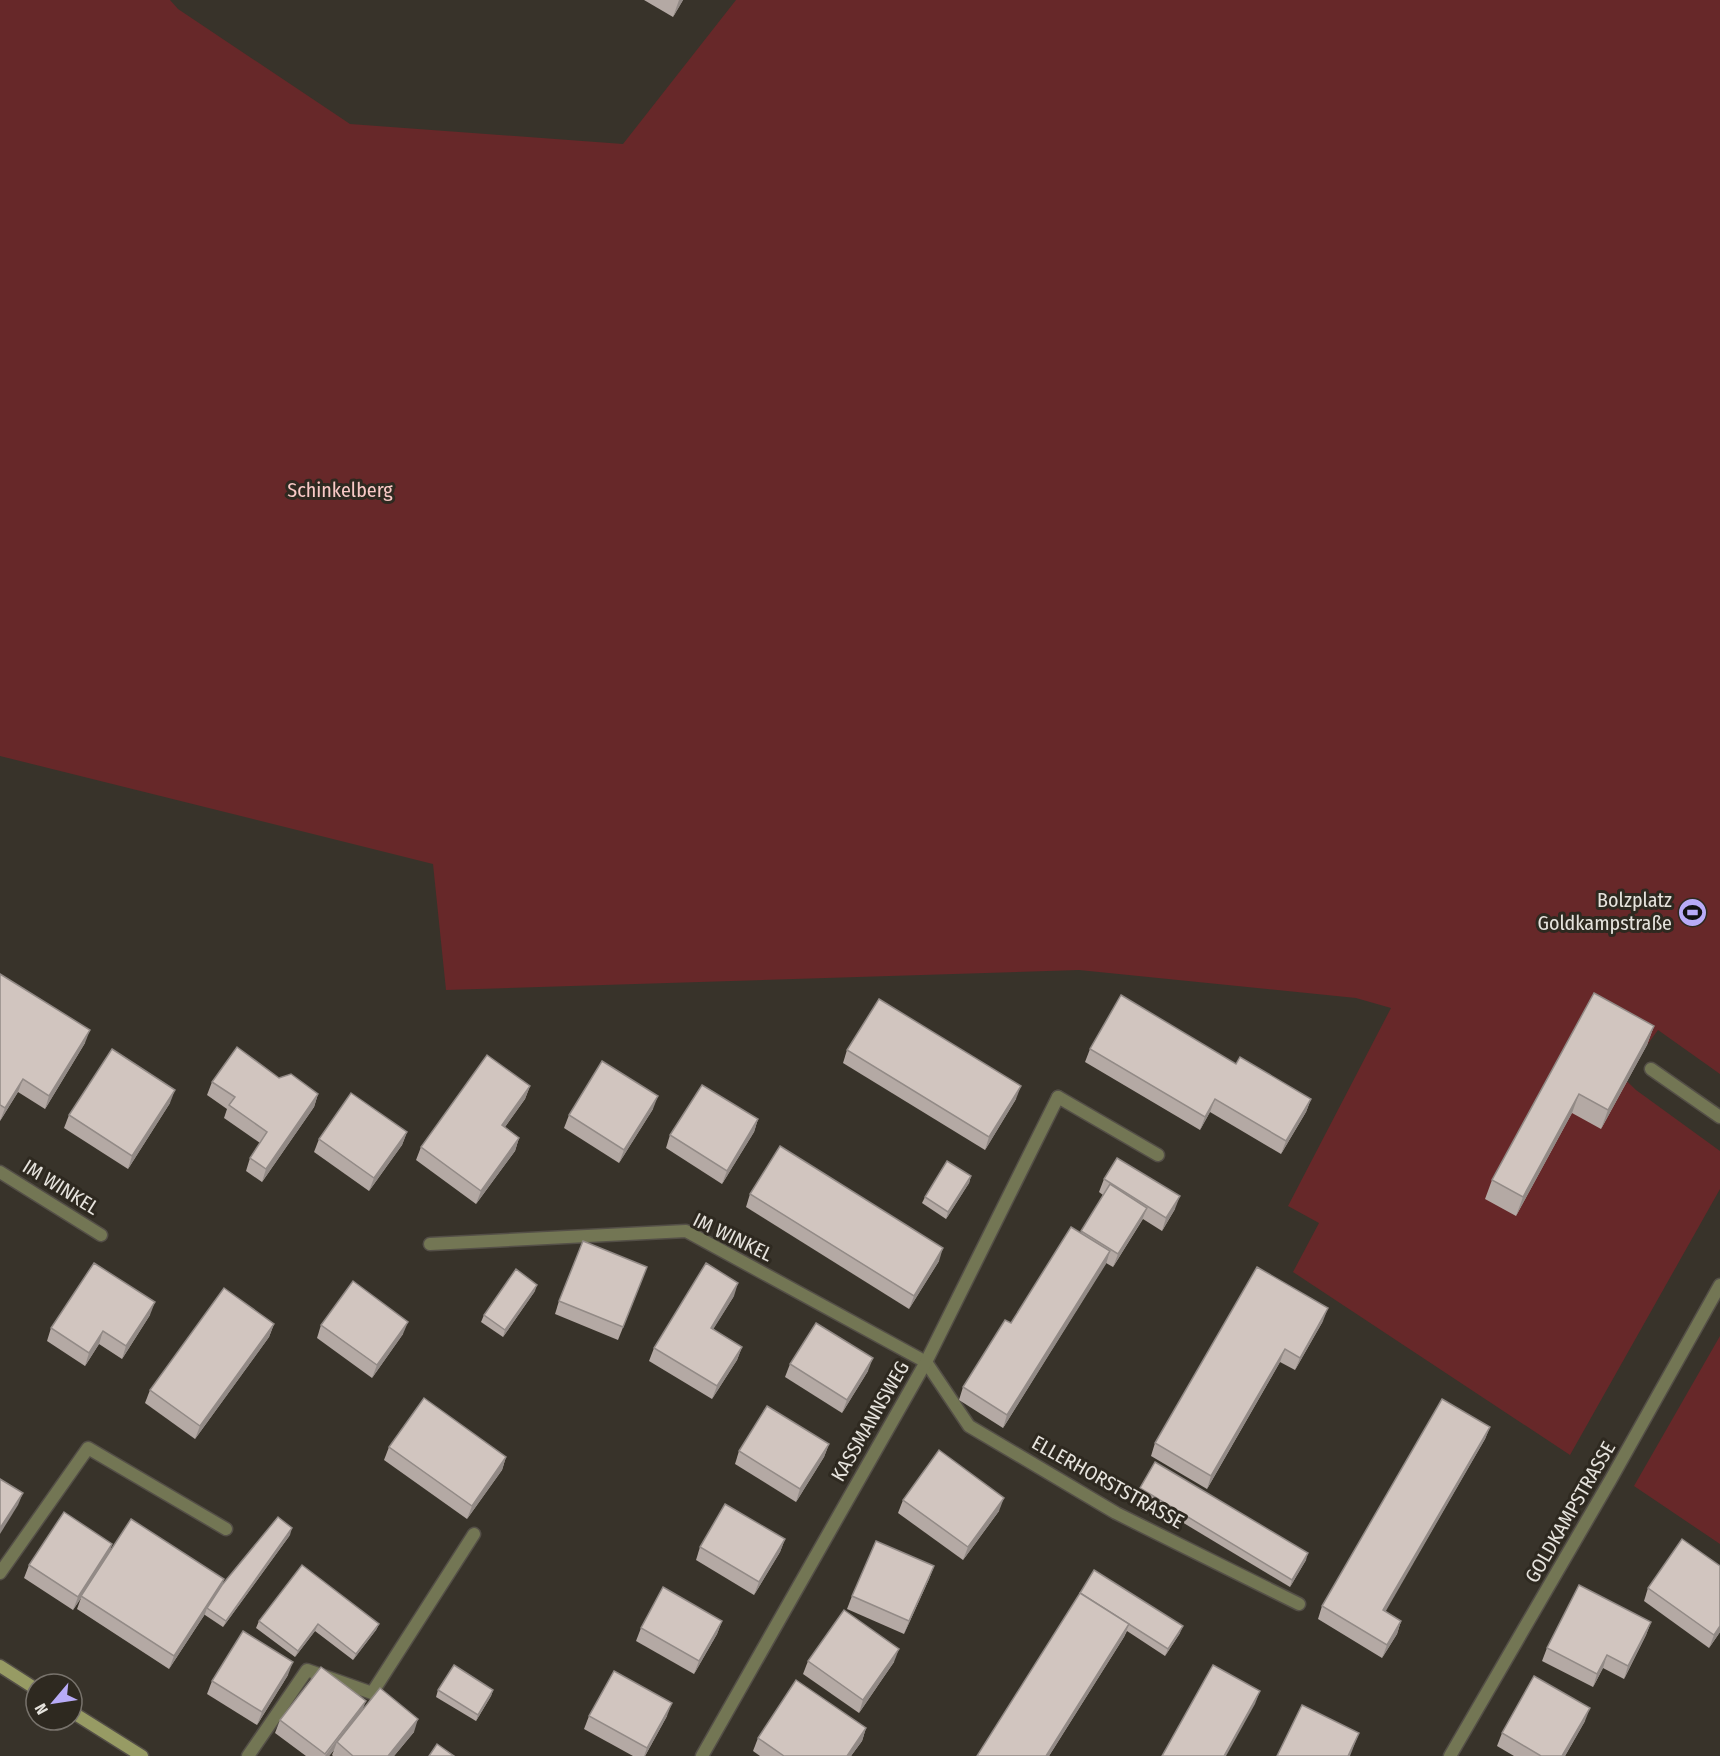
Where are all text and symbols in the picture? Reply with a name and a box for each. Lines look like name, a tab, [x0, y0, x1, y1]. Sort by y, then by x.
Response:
park label: Schinkelberg	[287, 478, 393, 502]
place label: Bolzplatz Goldkampstraße	[1537, 888, 1672, 935]
sports icon: Bolzplatz Goldkampstraße	[1677, 896, 1709, 928]
street label: IM WINKEL	[18, 1154, 104, 1220]
street label: IM WINKEL	[689, 1208, 777, 1267]
street label: KASSMANNSWEG	[826, 1357, 914, 1485]
street label: ELLERHORSTSTRASSE	[1028, 1430, 1188, 1534]
street label: GOLDKAMPSTRASSE	[1520, 1437, 1620, 1587]
north arrow	[24, 1672, 84, 1732]
text: N	[31, 1700, 52, 1718]

